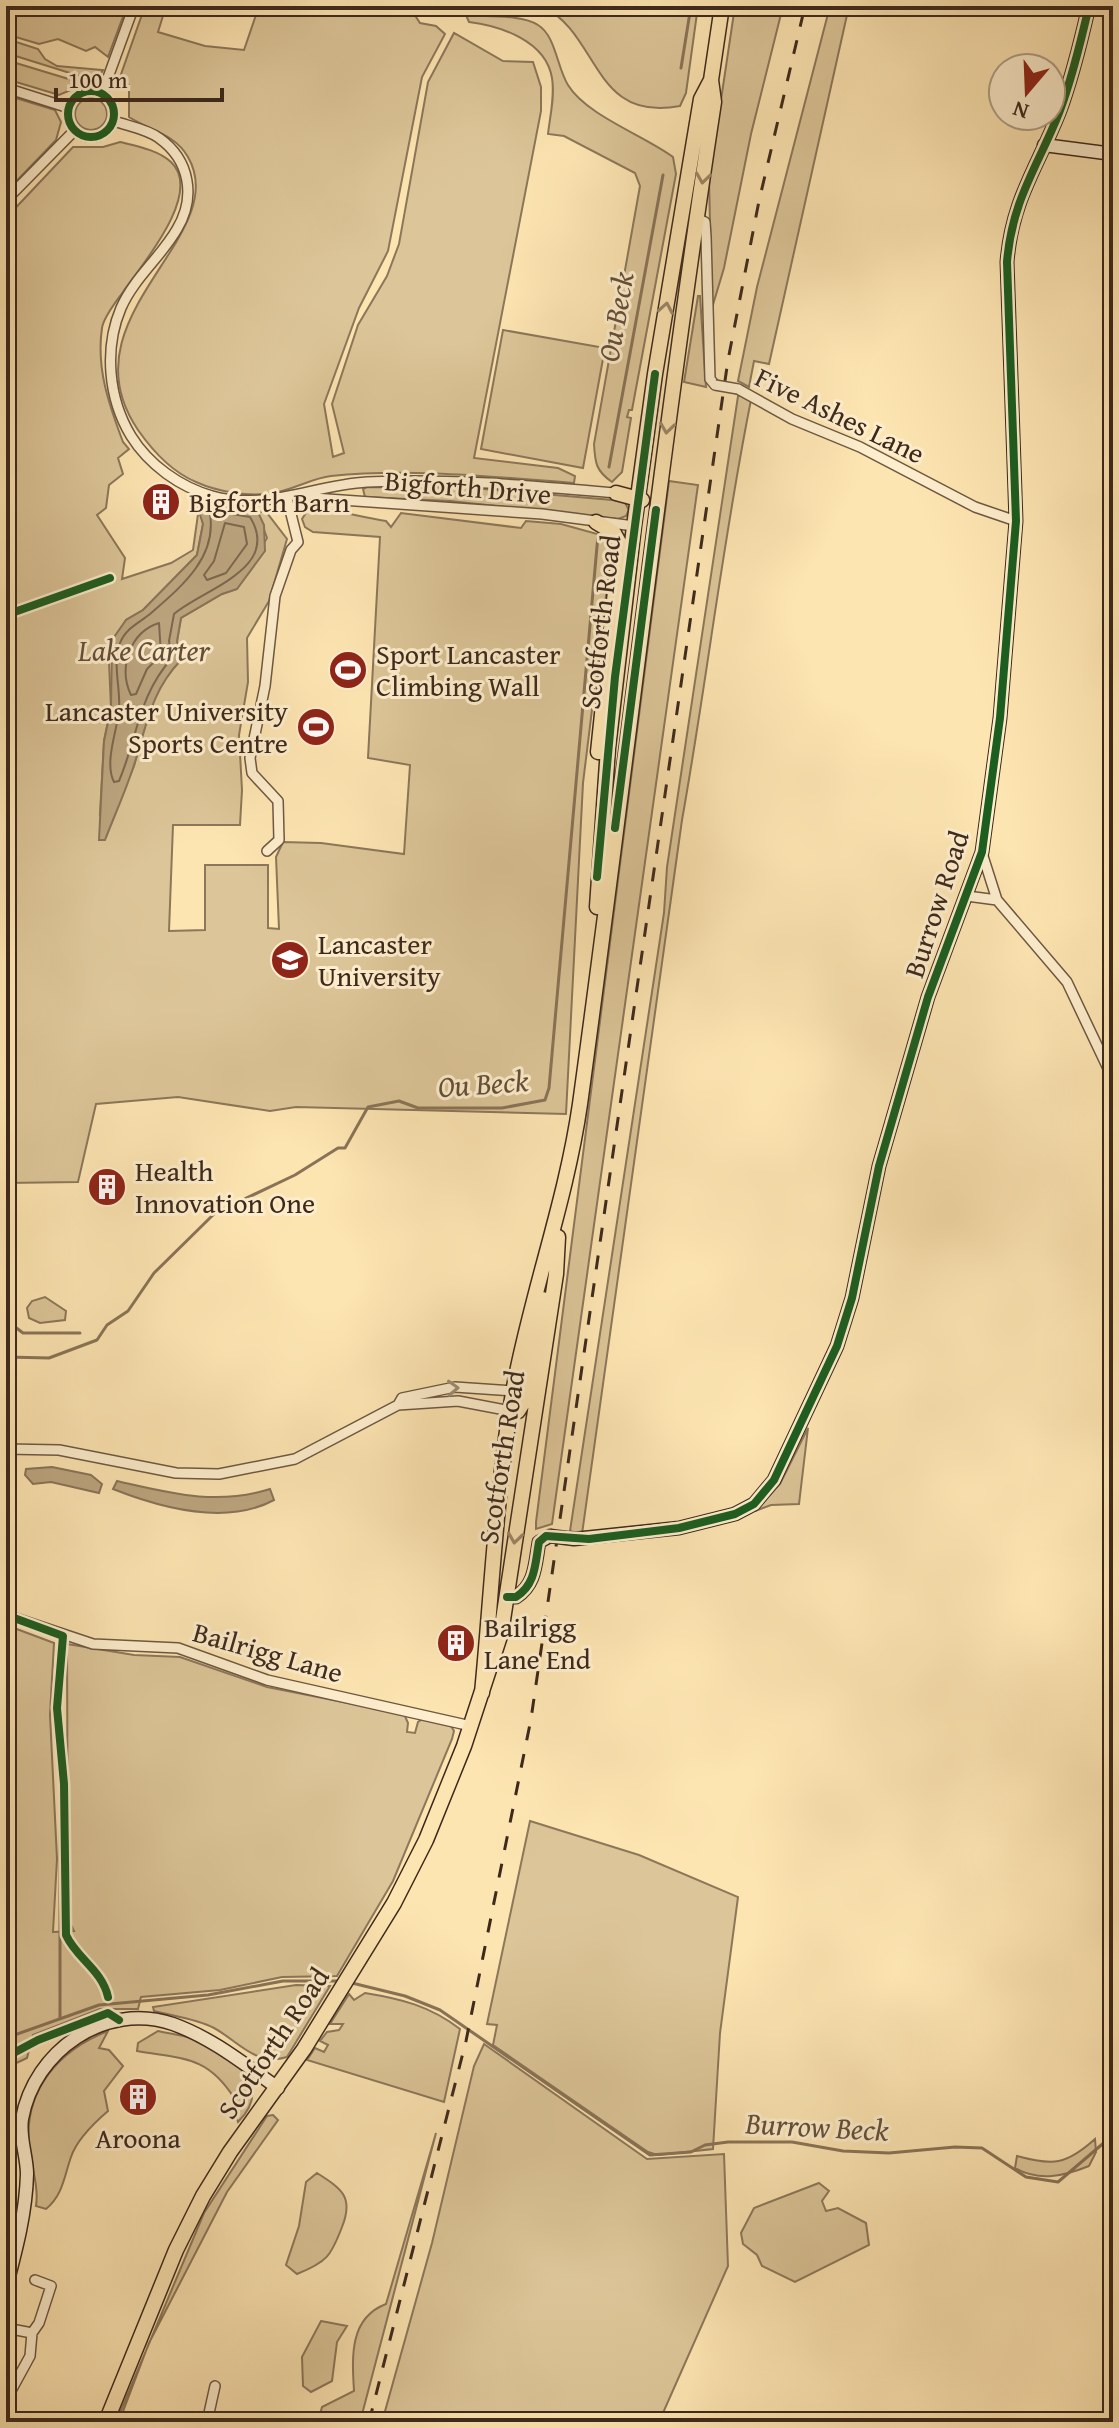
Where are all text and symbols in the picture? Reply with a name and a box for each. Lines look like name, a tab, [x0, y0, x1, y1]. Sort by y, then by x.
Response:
scale bar	[56, 52, 222, 102]
north arrow	[987, 52, 1067, 132]
text: 100 m	[68, 62, 128, 97]
text: N	[1008, 93, 1033, 128]
one-way arrow	[695, 171, 712, 185]
water label: Ou Beck	[585, 268, 645, 365]
one-way arrow	[657, 301, 674, 315]
street label: Five Ashes Lane	[749, 356, 932, 473]
one-way arrow	[659, 421, 676, 435]
street label: Bigforth Drive	[383, 459, 553, 514]
building icon: Bigforth Barn	[140, 481, 182, 523]
place label: Bigforth Barn	[189, 481, 350, 522]
street label: Scotforth Road	[568, 532, 631, 712]
water label: Lake Carter	[77, 628, 211, 672]
place label: Sport Lancaster Climbing Wall	[376, 633, 561, 706]
sports icon: Sport Lancaster Climbing Wall	[327, 649, 369, 691]
place label: Lancaster University Sports Centre	[45, 690, 288, 763]
sports icon: Lancaster University Sports Centre	[295, 706, 337, 748]
street label: Burrow Road	[893, 825, 979, 983]
place label: Lancaster University	[318, 923, 441, 996]
school or university icon: Lancaster University	[269, 939, 311, 981]
water label: Ou Beck	[436, 1058, 530, 1108]
place label: Health Innovation One	[135, 1150, 315, 1223]
building icon: Health Innovation One	[86, 1166, 128, 1208]
street label: Scotforth Road	[467, 1367, 534, 1547]
one-way arrow	[447, 1380, 460, 1397]
one-way arrow	[507, 1531, 524, 1545]
place label: Bailrigg Lane End	[484, 1606, 591, 1679]
street label: Bailrigg Lane	[188, 1611, 348, 1692]
building icon: Bailrigg Lane End	[435, 1622, 477, 1664]
street label: Scotforth Road	[207, 1958, 339, 2127]
building icon: Aroona	[117, 2076, 159, 2118]
water label: Burrow Beck	[743, 2100, 890, 2152]
place label: Aroona	[95, 2117, 182, 2158]

